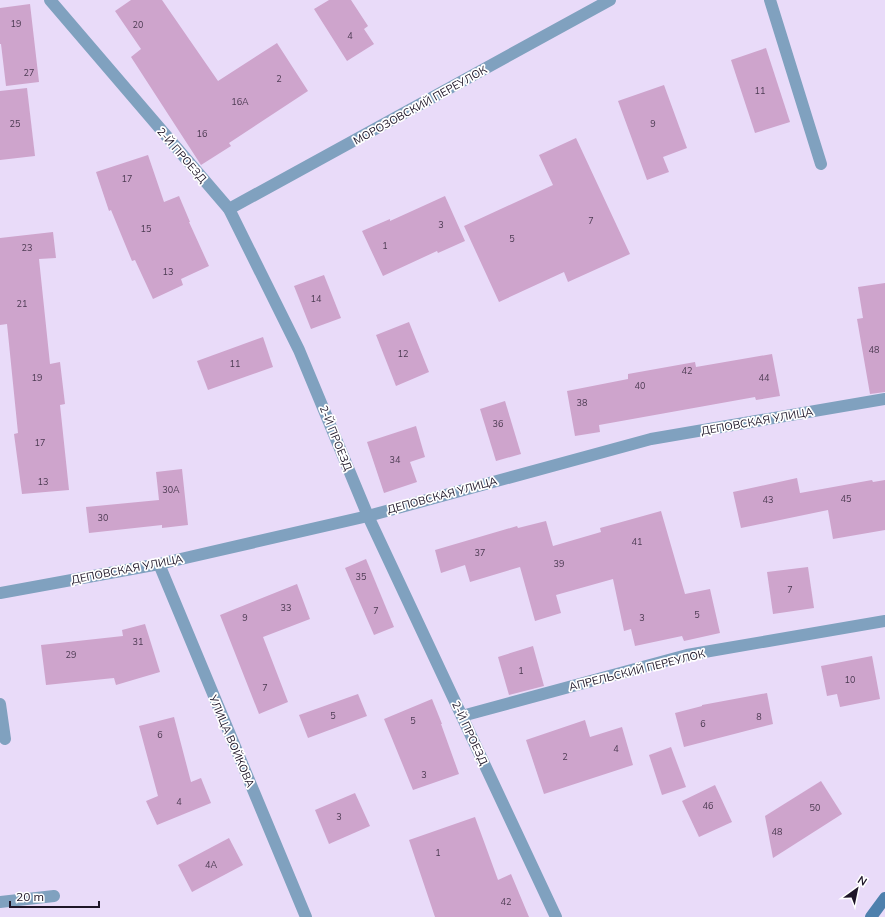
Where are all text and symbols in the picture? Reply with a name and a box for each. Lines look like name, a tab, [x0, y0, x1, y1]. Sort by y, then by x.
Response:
house number: 19	[11, 18, 21, 29]
house number: 20	[133, 19, 143, 30]
house number: 4	[347, 30, 353, 41]
street label: МОРОЗОВСКИЙ ПЕРЕУЛОК	[351, 62, 490, 148]
house number: 27	[24, 67, 34, 78]
house number: 2	[276, 73, 282, 84]
house number: 11	[755, 85, 765, 96]
house number: 16А	[231, 96, 249, 107]
house number: 25	[10, 118, 21, 129]
house number: 9	[650, 118, 656, 129]
street label: 2-Й ПРОЕЗД	[154, 124, 210, 186]
house number: 16	[197, 128, 207, 139]
house number: 17	[122, 173, 132, 184]
house number: 7	[588, 215, 594, 226]
house number: 3	[438, 219, 444, 230]
house number: 15	[141, 223, 152, 234]
house number: 5	[509, 233, 515, 244]
house number: 1	[382, 240, 388, 251]
house number: 23	[22, 242, 32, 253]
house number: 13	[163, 266, 173, 277]
house number: 14	[311, 293, 322, 304]
house number: 21	[17, 298, 27, 309]
house number: 48	[869, 344, 879, 355]
house number: 12	[398, 348, 408, 359]
house number: 11	[230, 358, 240, 369]
house number: 42	[682, 365, 692, 376]
house number: 19	[32, 372, 42, 383]
house number: 44	[759, 372, 770, 383]
house number: 40	[635, 380, 645, 391]
house number: 38	[577, 397, 587, 408]
street label: 2-Й ПРОЕЗД	[317, 403, 355, 473]
street label: ДЕПОВСКАЯ УЛИЦА	[700, 404, 814, 438]
house number: 36	[493, 418, 503, 429]
house number: 17	[35, 437, 45, 448]
house number: 34	[390, 454, 401, 465]
street label: ДЕПОВСКАЯ УЛИЦА	[385, 474, 499, 516]
house number: 13	[38, 476, 48, 487]
house number: 30А	[162, 484, 180, 495]
house number: 45	[841, 493, 852, 504]
house number: 43	[763, 494, 773, 505]
house number: 30	[98, 512, 108, 523]
house number: 41	[632, 536, 642, 547]
house number: 37	[475, 547, 485, 558]
street label: ДЕПОВСКАЯ УЛИЦА	[70, 551, 184, 587]
house number: 39	[554, 558, 564, 569]
house number: 35	[356, 571, 367, 582]
house number: 7	[787, 584, 793, 595]
house number: 33	[281, 602, 291, 613]
house number: 7	[373, 605, 379, 616]
house number: 5	[694, 609, 700, 620]
house number: 9	[242, 612, 248, 623]
house number: 3	[639, 612, 645, 623]
house number: 31	[133, 636, 143, 647]
street label: АПРЕЛЬСКИЙ ПЕРЕУЛОК	[567, 646, 707, 694]
house number: 29	[66, 649, 76, 660]
house number: 1	[518, 665, 524, 676]
house number: 10	[845, 674, 855, 685]
house number: 7	[262, 682, 268, 693]
street label: УЛИЦА ВОЙКОВА	[206, 692, 258, 789]
street label: 2-Й ПРОЕЗД	[449, 699, 491, 767]
house number: 5	[330, 710, 336, 721]
house number: 8	[756, 711, 762, 722]
house number: 5	[410, 715, 416, 726]
house number: 6	[700, 718, 706, 729]
house number: 6	[157, 729, 163, 740]
house number: 4	[613, 743, 619, 754]
house number: 2	[562, 751, 568, 762]
house number: 3	[421, 769, 427, 780]
house number: 4	[176, 796, 182, 807]
house number: 46	[703, 800, 713, 811]
house number: 50	[810, 802, 820, 813]
house number: 3	[336, 811, 342, 822]
house number: 48	[772, 826, 782, 837]
house number: 1	[435, 847, 441, 858]
house number: 4А	[205, 859, 217, 870]
north arrow	[837, 869, 877, 909]
text: N	[855, 872, 870, 889]
scale bar	[10, 883, 99, 909]
text: 20 m	[16, 889, 44, 904]
house number: 42	[501, 896, 511, 907]

